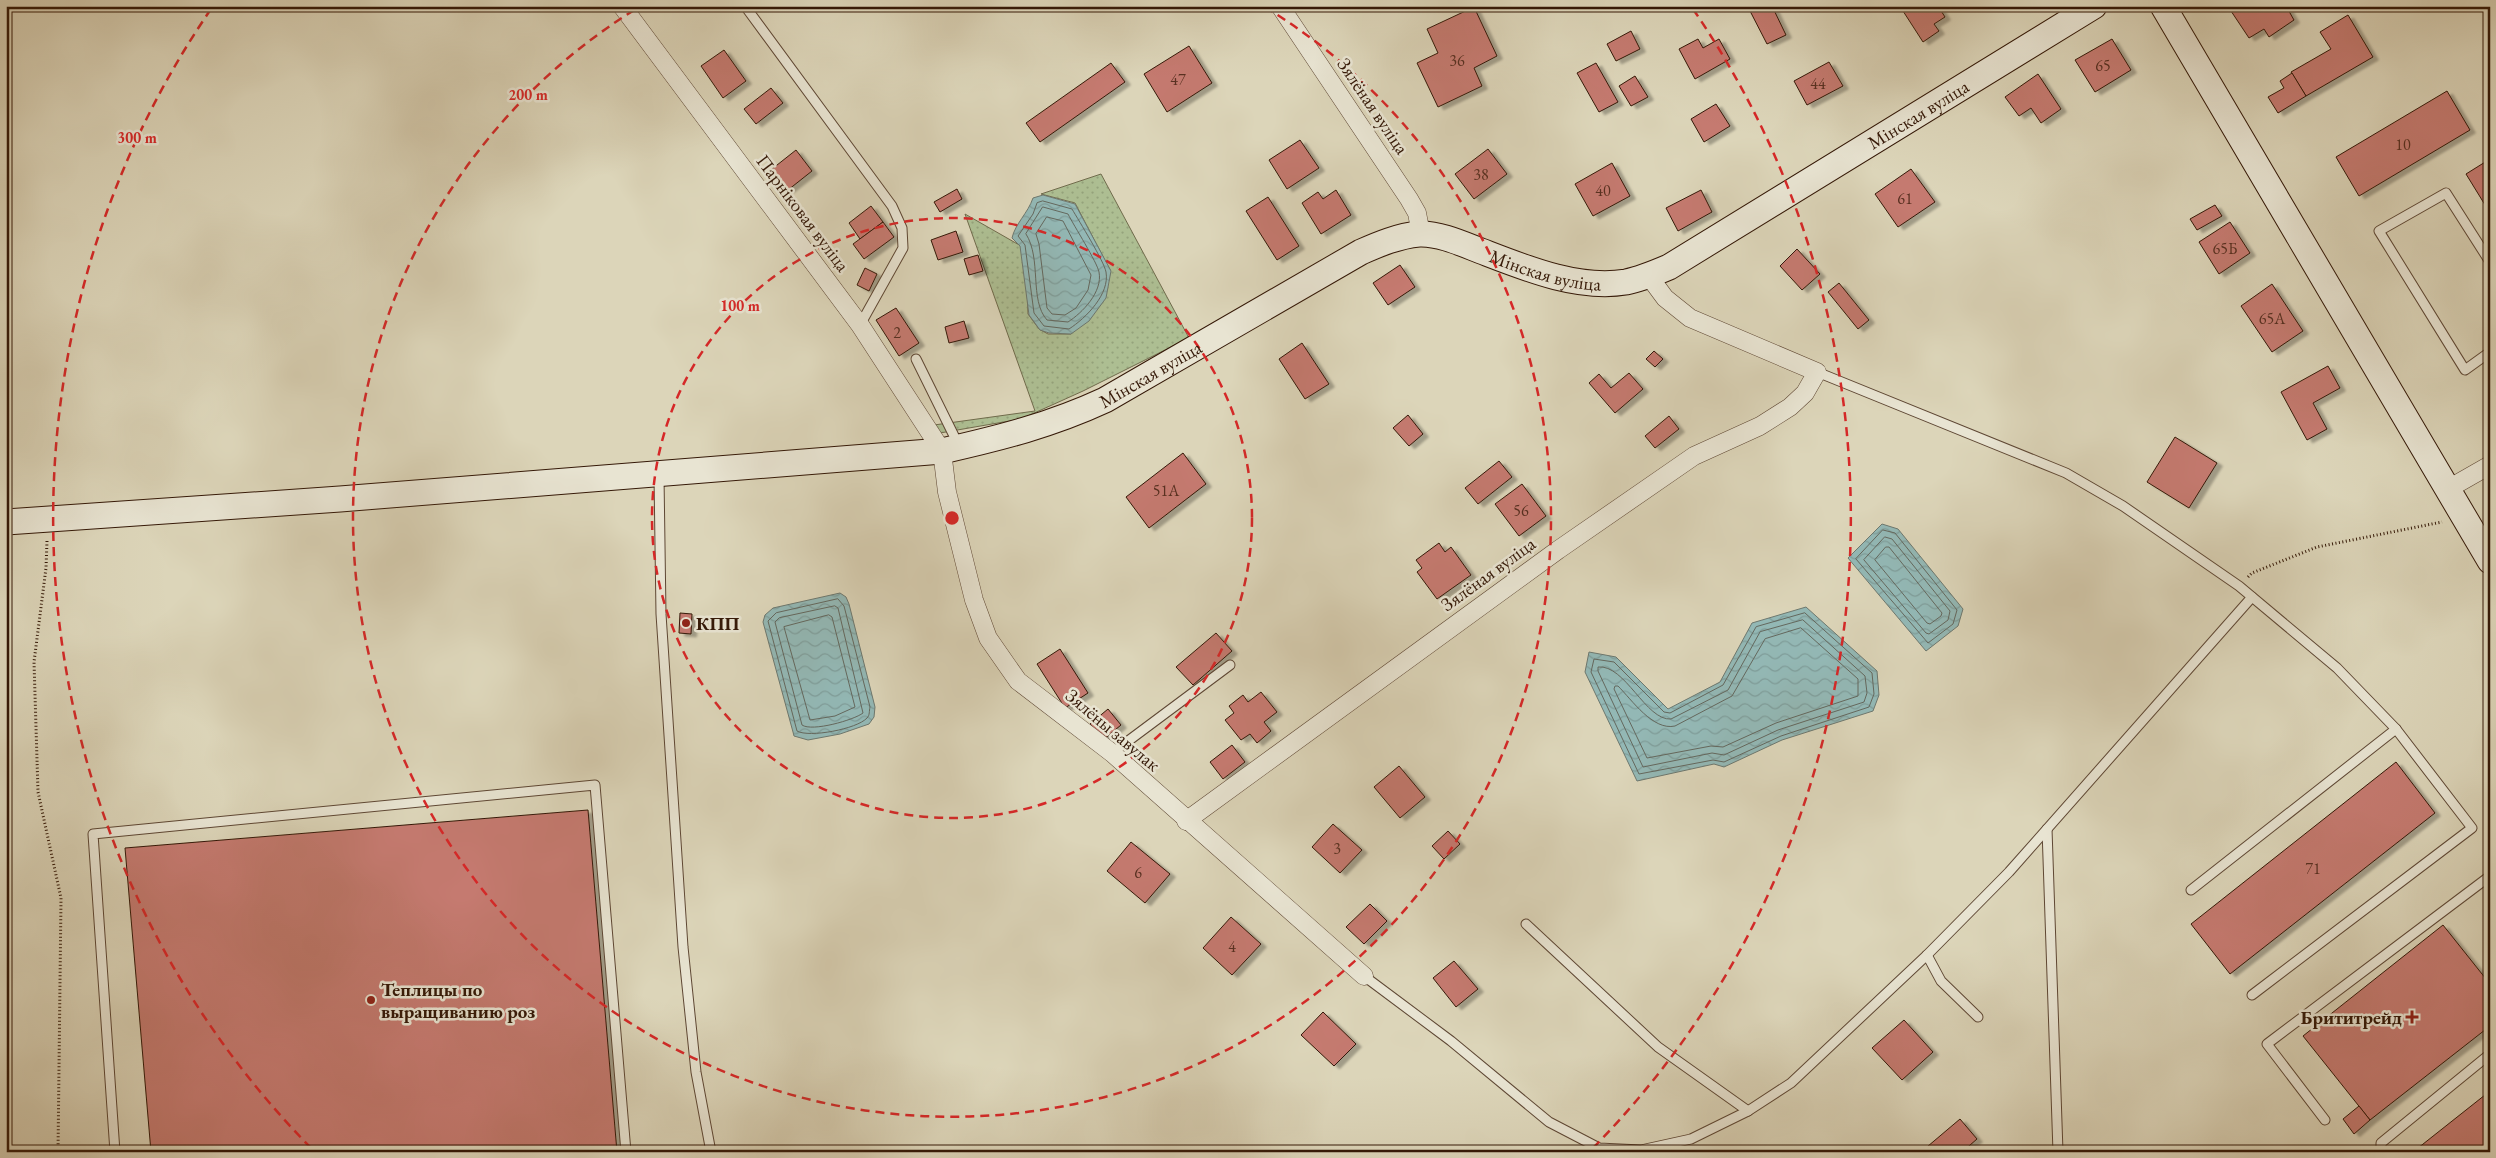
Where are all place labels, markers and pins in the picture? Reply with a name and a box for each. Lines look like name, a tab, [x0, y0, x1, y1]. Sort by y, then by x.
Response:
centre of rings	[943, 509, 961, 527]
place label: КПП	[696, 611, 739, 636]
marker: КПП	[680, 617, 692, 629]
place label: Теплицы по выращиванию роз	[381, 977, 535, 1024]
marker: Теплицы по выращиванию роз	[365, 994, 377, 1006]
place label: Брититрейд	[2301, 1005, 2402, 1030]
marker: Брититрейд	[2406, 1011, 2418, 1023]

